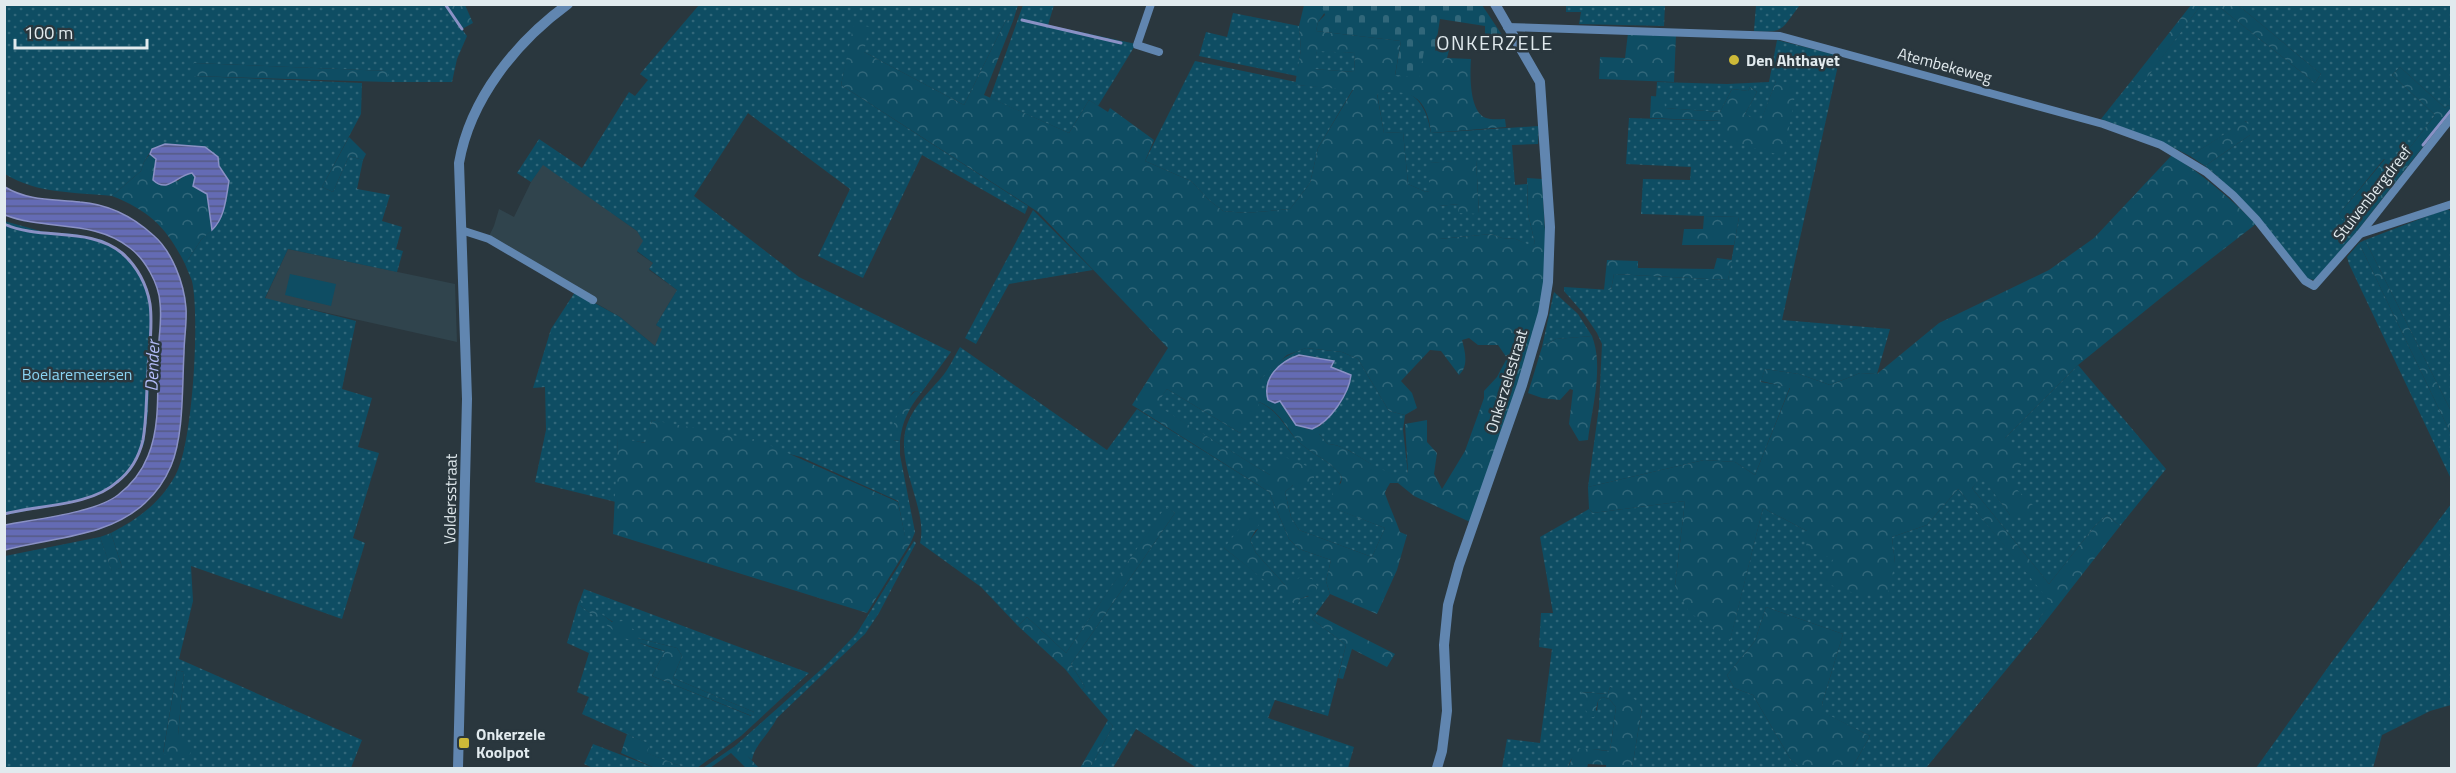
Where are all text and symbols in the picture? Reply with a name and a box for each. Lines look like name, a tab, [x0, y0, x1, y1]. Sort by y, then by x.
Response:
scale bar	[15, 12, 147, 50]
text: 100 m	[24, 19, 73, 46]
district label: ONKERZELE	[1436, 27, 1554, 58]
street label: Atembekeweg	[1895, 41, 1995, 89]
place label: Den Ahthayet	[1746, 48, 1840, 72]
marker: Den Ahthayet	[1727, 53, 1741, 67]
street label: Stuivenbergdreef	[2327, 139, 2418, 246]
street label: Onkerzelestraat	[1479, 326, 1533, 436]
water label: Dender	[138, 338, 166, 392]
park label: Boelaremeersen	[22, 362, 132, 386]
street label: Voldersstraat	[437, 453, 463, 545]
place label: Onkerzele Koolpot	[476, 722, 545, 764]
marker: Onkerzele Koolpot	[457, 736, 471, 750]

